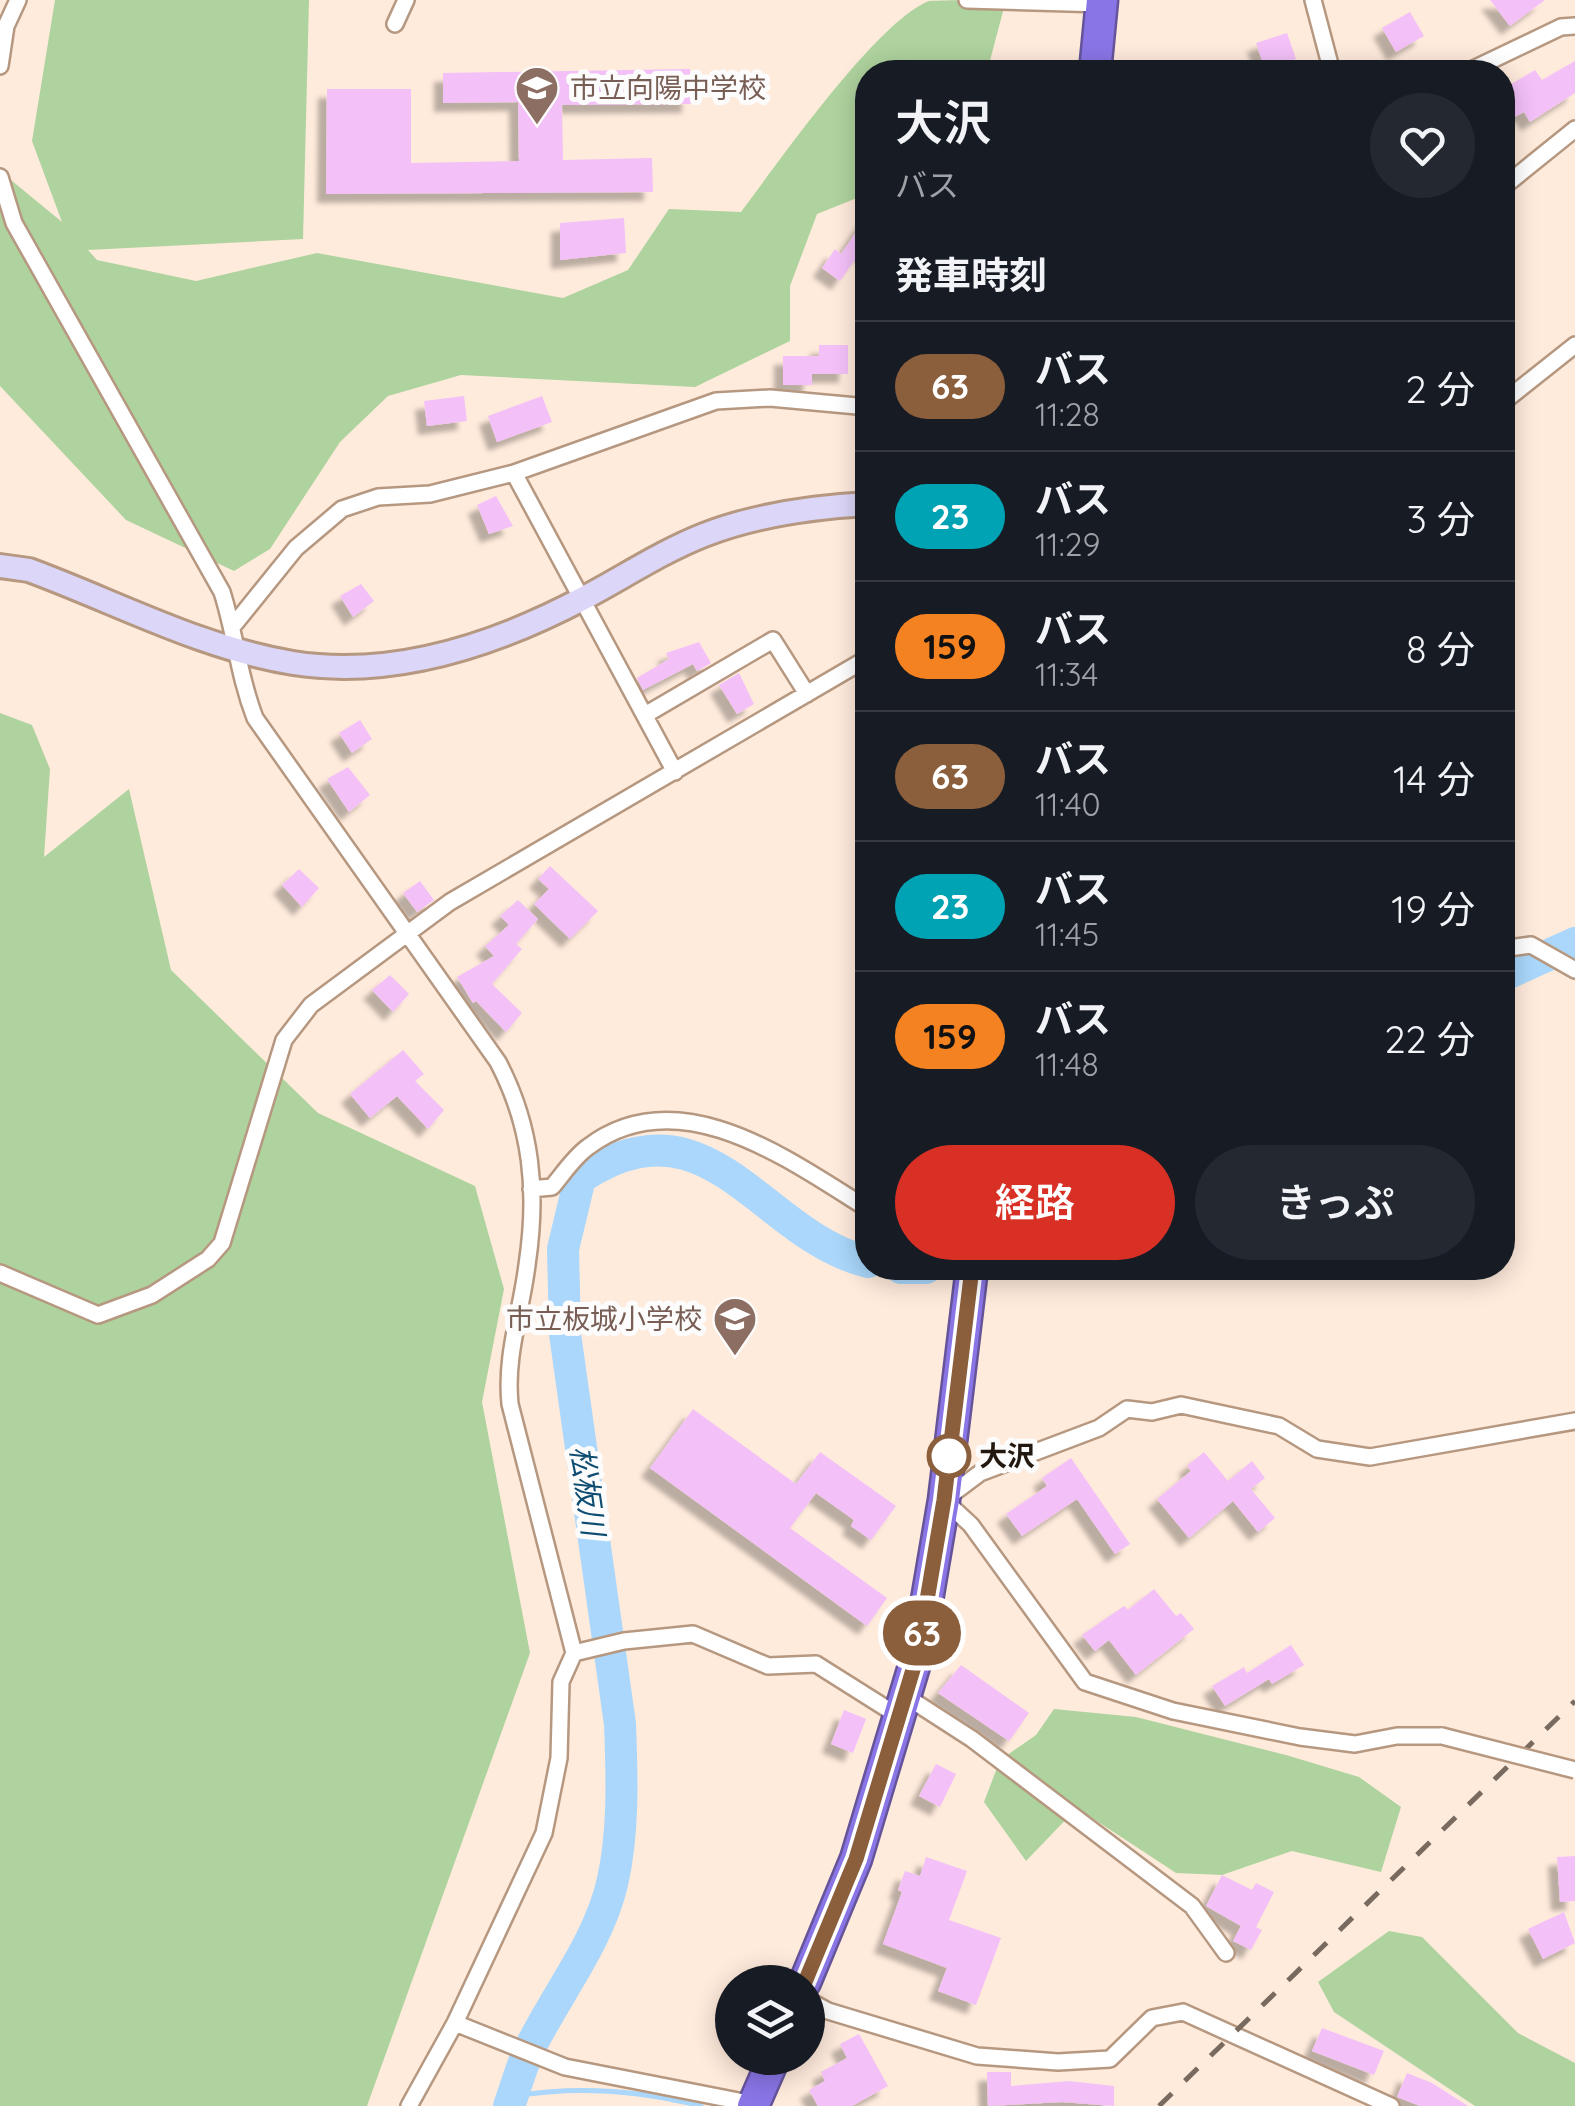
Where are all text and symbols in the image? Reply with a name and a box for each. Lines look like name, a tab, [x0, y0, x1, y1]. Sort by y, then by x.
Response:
school or university icon: 市立向陽中学校	[514, 65, 560, 126]
place label: 市立向陽中学校	[570, 70, 766, 105]
text: 大沢	[895, 92, 991, 152]
button: heart	[1370, 93, 1475, 198]
text: バス	[895, 165, 959, 205]
text: 発車時刻	[895, 251, 1047, 299]
text: バス	[1035, 345, 1111, 393]
text: 63	[931, 364, 969, 408]
text: 2 分	[1406, 365, 1475, 413]
text: 11:28	[1035, 394, 1100, 434]
text: バス	[1035, 475, 1111, 523]
text: 23	[931, 494, 969, 538]
text: 3 分	[1407, 495, 1475, 543]
text: 11:29	[1035, 524, 1100, 564]
text: バス	[1035, 605, 1111, 653]
text: 159	[923, 624, 977, 668]
text: 8 分	[1406, 625, 1475, 673]
text: 11:34	[1035, 654, 1098, 694]
text: バス	[1035, 735, 1111, 783]
text: 63	[931, 754, 969, 798]
text: 14 分	[1393, 755, 1475, 803]
text: 11:40	[1035, 784, 1101, 824]
text: バス	[1035, 865, 1111, 913]
text: 23	[931, 884, 969, 928]
text: 19 分	[1391, 885, 1475, 933]
text: 11:45	[1035, 914, 1099, 954]
text: バス	[1035, 995, 1111, 1043]
text: 159	[923, 1014, 977, 1058]
text: 22 分	[1385, 1015, 1475, 1063]
text: 11:48	[1035, 1044, 1099, 1084]
button: 経路	[895, 1145, 1175, 1260]
button: きっぷ	[1195, 1145, 1475, 1260]
school or university icon: 市立板城小学校	[712, 1296, 758, 1357]
place label: 市立板城小学校	[506, 1301, 702, 1336]
marker: 大沢	[928, 1435, 970, 1477]
place label: 大沢	[979, 1438, 1035, 1473]
water label: 松板川	[563, 1444, 613, 1541]
line badge: 63	[877, 1600, 967, 1666]
text: 63	[903, 1611, 941, 1655]
map controls	[715, 1965, 825, 2075]
button: layers	[715, 1965, 825, 2075]

